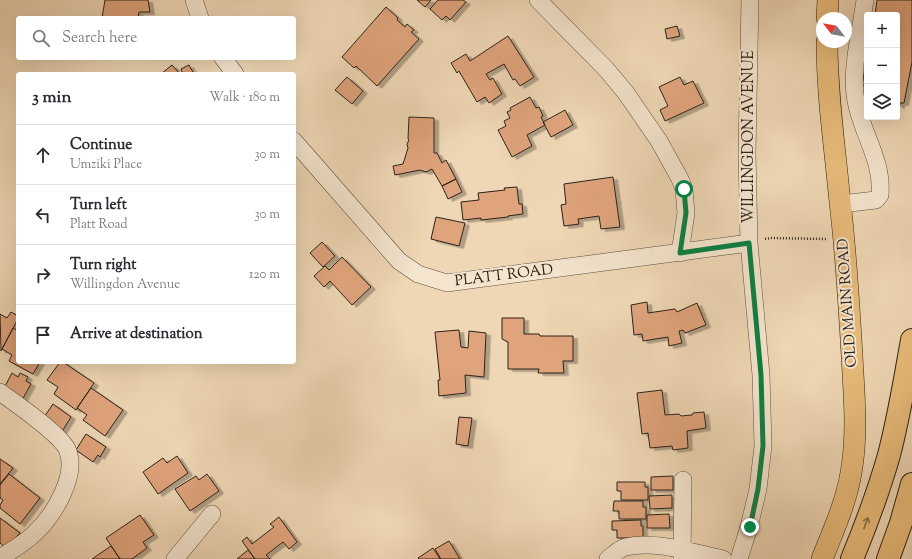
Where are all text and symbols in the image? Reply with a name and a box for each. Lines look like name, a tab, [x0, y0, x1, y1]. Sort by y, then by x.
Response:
north arrow	[816, 12, 852, 48]
map controls	[864, 12, 900, 120]
button: +	[864, 12, 900, 48]
search box	[16, 16, 296, 60]
icon: search	[30, 27, 52, 49]
text: Search here	[62, 28, 137, 49]
button: −	[864, 48, 900, 84]
street label: WILLINGDON AVENUE	[739, 51, 760, 223]
button: layers	[864, 84, 900, 120]
text: 3 min	[32, 86, 71, 110]
text: Walk · 180 m	[209, 89, 280, 107]
text: Continue	[70, 135, 132, 156]
icon: ahead	[32, 144, 54, 166]
text: 30 m	[254, 146, 280, 164]
text: Umziki Place	[70, 156, 142, 174]
route start	[675, 180, 693, 198]
text: Turn left	[70, 195, 127, 216]
icon: left	[32, 204, 54, 226]
text: 30 m	[254, 206, 280, 224]
text: Platt Road	[70, 216, 128, 234]
street label: OLD MAIN ROAD	[833, 238, 863, 368]
text: Turn right	[70, 255, 136, 276]
street label: PLATT ROAD	[454, 260, 555, 292]
icon: right	[32, 264, 54, 286]
text: 120 m	[249, 266, 280, 284]
text: Willingdon Avenue	[70, 276, 180, 294]
icon: arrive	[32, 324, 54, 346]
text: Arrive at destination	[70, 324, 203, 345]
one-way arrow	[863, 517, 871, 529]
route end	[741, 518, 759, 536]

